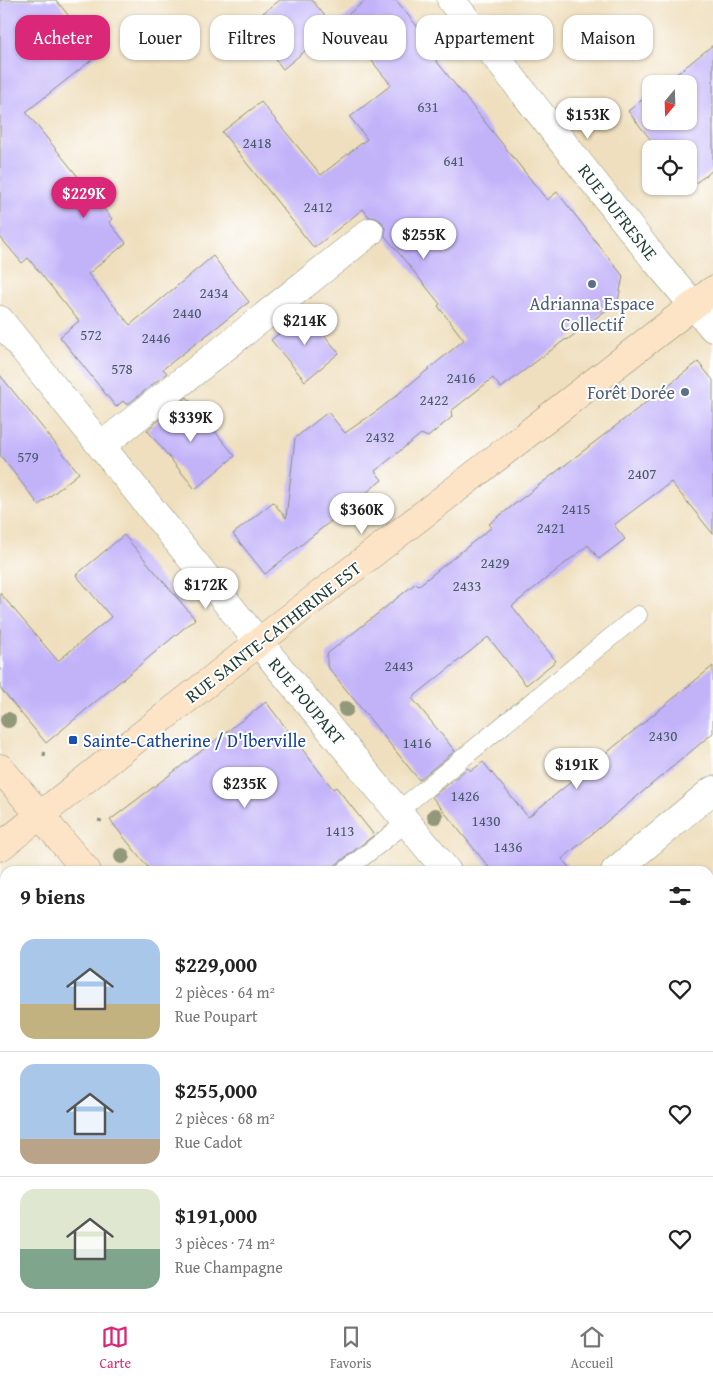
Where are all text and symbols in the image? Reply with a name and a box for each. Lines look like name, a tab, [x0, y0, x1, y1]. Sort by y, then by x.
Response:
chip: Acheter	[15, 15, 110, 60]
chip: Louer	[120, 15, 200, 60]
chip: Filtres	[210, 15, 294, 60]
chip: Nouveau	[304, 15, 406, 60]
chip: Appartement	[416, 15, 553, 60]
chip: Maison	[563, 15, 653, 60]
north arrow	[642, 75, 698, 130]
map controls	[642, 75, 697, 195]
house number: 631	[417, 96, 439, 117]
pin: $153K	[553, 98, 623, 140]
text: $153K	[566, 102, 610, 126]
house number: 2418	[243, 132, 271, 153]
button: locate	[642, 140, 697, 195]
house number: 641	[443, 150, 465, 171]
street label: RUE DUFRESNE	[572, 158, 664, 266]
pin: $229K	[49, 176, 119, 219]
text: $229K	[62, 181, 106, 205]
house number: 2412	[304, 196, 332, 217]
pin: $255K	[389, 218, 459, 260]
text: $255K	[402, 222, 446, 246]
marker: Adrianna Espace Collectif	[586, 278, 598, 290]
house number: 2434	[200, 282, 228, 303]
place label: Adrianna Espace Collectif	[529, 290, 655, 338]
house number: 2440	[173, 302, 201, 323]
pin: $214K	[270, 304, 340, 346]
text: $214K	[283, 308, 327, 332]
house number: 572	[80, 324, 102, 345]
house number: 2446	[142, 327, 170, 348]
house number: 578	[111, 358, 133, 379]
house number: 2416	[447, 367, 475, 388]
place label: Forêt Dorée	[587, 379, 675, 406]
marker: Forêt Dorée	[679, 386, 691, 398]
house number: 2422	[420, 389, 448, 410]
pin: $339K	[156, 400, 226, 443]
text: $339K	[169, 405, 213, 429]
house number: 2432	[366, 426, 394, 447]
house number: 579	[17, 446, 39, 467]
house number: 2407	[628, 463, 656, 484]
pin: $360K	[327, 492, 397, 535]
text: $360K	[340, 497, 384, 521]
house number: 2415	[562, 498, 590, 519]
house number: 2421	[537, 517, 565, 538]
house number: 2429	[481, 552, 509, 573]
street label: RUE SAINTE-CATHERINE EST	[179, 555, 367, 709]
pin: $172K	[171, 568, 241, 610]
text: $172K	[184, 572, 228, 596]
house number: 2433	[453, 575, 481, 596]
street label: RUE POUPART	[262, 651, 352, 751]
house number: 2443	[385, 655, 413, 676]
house number: 2430	[649, 725, 677, 746]
place label: Sainte-Catherine / D'Iberville	[83, 727, 306, 754]
house number: 1416	[403, 732, 431, 753]
marker: Sainte-Catherine / D'Iberville	[67, 734, 79, 746]
pin: $191K	[542, 748, 612, 790]
text: $191K	[555, 752, 599, 776]
pin: $235K	[210, 766, 280, 809]
text: $235K	[223, 771, 267, 795]
house number: 1426	[451, 785, 479, 806]
house number: 1430	[472, 810, 500, 831]
house number: 1413	[326, 820, 354, 841]
house number: 1436	[494, 836, 522, 857]
text: 9 biens	[20, 881, 85, 912]
icon: filters	[666, 882, 694, 910]
text: $229,000	[175, 949, 257, 980]
icon: home	[60, 959, 120, 1019]
icon: heart	[666, 975, 694, 1003]
text: 2 pièces · 64 m²	[175, 980, 275, 1004]
text: Rue Poupart	[175, 1004, 258, 1028]
text: $255,000	[175, 1075, 257, 1106]
icon: home	[60, 1084, 120, 1144]
icon: heart	[666, 1100, 694, 1128]
text: 2 pièces · 68 m²	[175, 1106, 275, 1130]
text: Rue Cadot	[175, 1130, 243, 1154]
text: $191,000	[175, 1200, 257, 1231]
icon: home	[60, 1209, 120, 1269]
icon: heart	[666, 1225, 694, 1253]
text: 3 pièces · 74 m²	[175, 1231, 275, 1255]
text: Rue Champagne	[175, 1255, 283, 1279]
tab: Carte	[99, 1323, 131, 1373]
tab: Favoris	[330, 1323, 372, 1373]
tab: Accueil	[571, 1323, 614, 1373]

